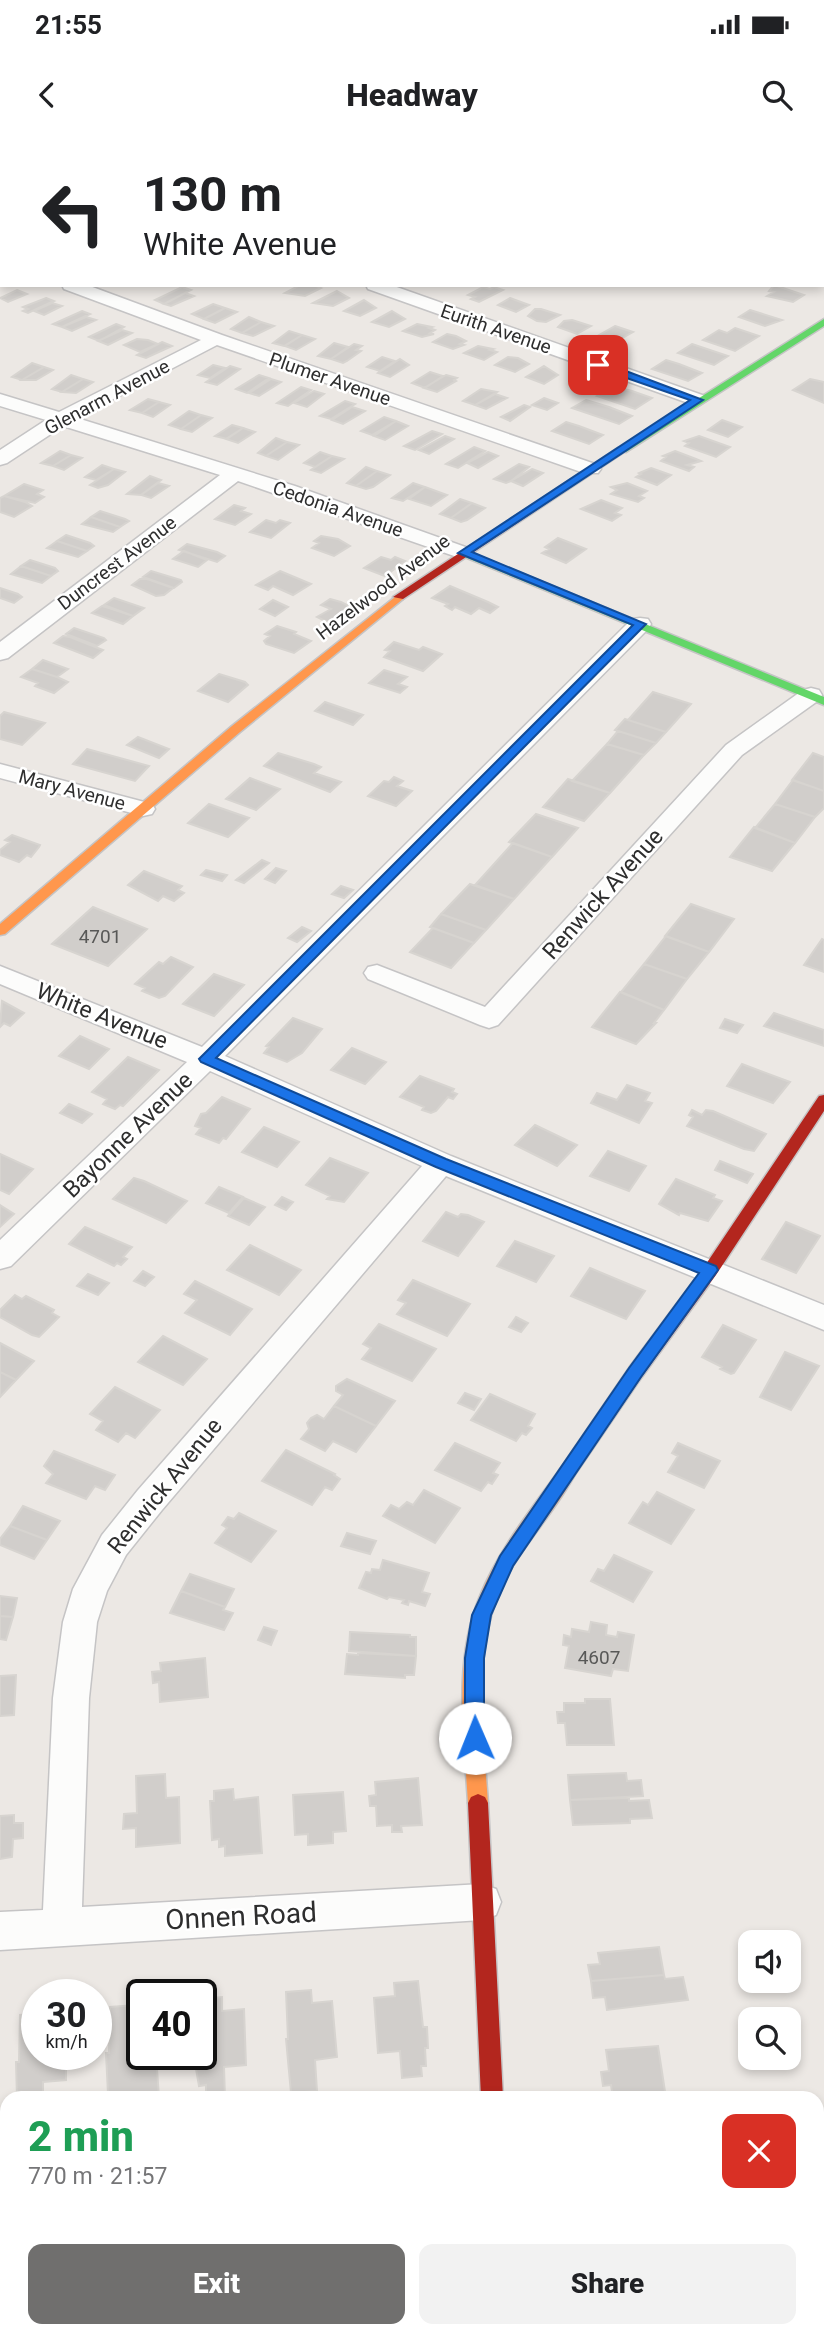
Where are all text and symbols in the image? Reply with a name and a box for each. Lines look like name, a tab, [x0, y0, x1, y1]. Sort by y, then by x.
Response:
text: 21:55	[35, 10, 102, 40]
icon: back	[28, 76, 66, 114]
text: Headway	[346, 76, 478, 114]
icon: search	[758, 76, 796, 114]
text: 130 m	[143, 166, 282, 223]
icon: left	[28, 168, 119, 259]
text: White Avenue	[143, 225, 337, 263]
street label: Eurith Avenue	[438, 299, 554, 359]
pin	[568, 335, 628, 395]
icon: arrive	[579, 346, 617, 384]
street label: Plumer Avenue	[266, 347, 394, 411]
street label: Glenarm Avenue	[40, 354, 174, 440]
street label: Cedonia Avenue	[270, 476, 406, 542]
street label: Duncrest Avenue	[53, 511, 181, 615]
street label: Hazelwood Avenue	[312, 529, 454, 645]
street label: Mary Avenue	[16, 765, 128, 815]
street label: Renwick Avenue	[537, 823, 669, 965]
house number: 4701	[79, 925, 121, 948]
street label: White Avenue	[32, 977, 172, 1055]
street label: Bayonne Avenue	[58, 1067, 198, 1203]
street label: Renwick Avenue	[102, 1413, 228, 1559]
house number: 4607	[578, 1646, 620, 1669]
position arrow	[438, 1701, 512, 1775]
street label: Onnen Road	[164, 1896, 318, 1936]
map controls	[738, 1930, 801, 2070]
button: sound	[738, 1930, 801, 1993]
speed limit sign: 40	[126, 1979, 217, 2070]
text: 30	[46, 1995, 87, 2036]
button: search	[738, 2007, 801, 2070]
text: km/h	[45, 2031, 88, 2052]
text: 2 min	[28, 2112, 134, 2161]
button: close	[722, 2114, 796, 2188]
text: 770 m · 21:57	[28, 2163, 167, 2190]
button: Exit	[28, 2244, 405, 2324]
button: Share	[419, 2244, 796, 2324]

